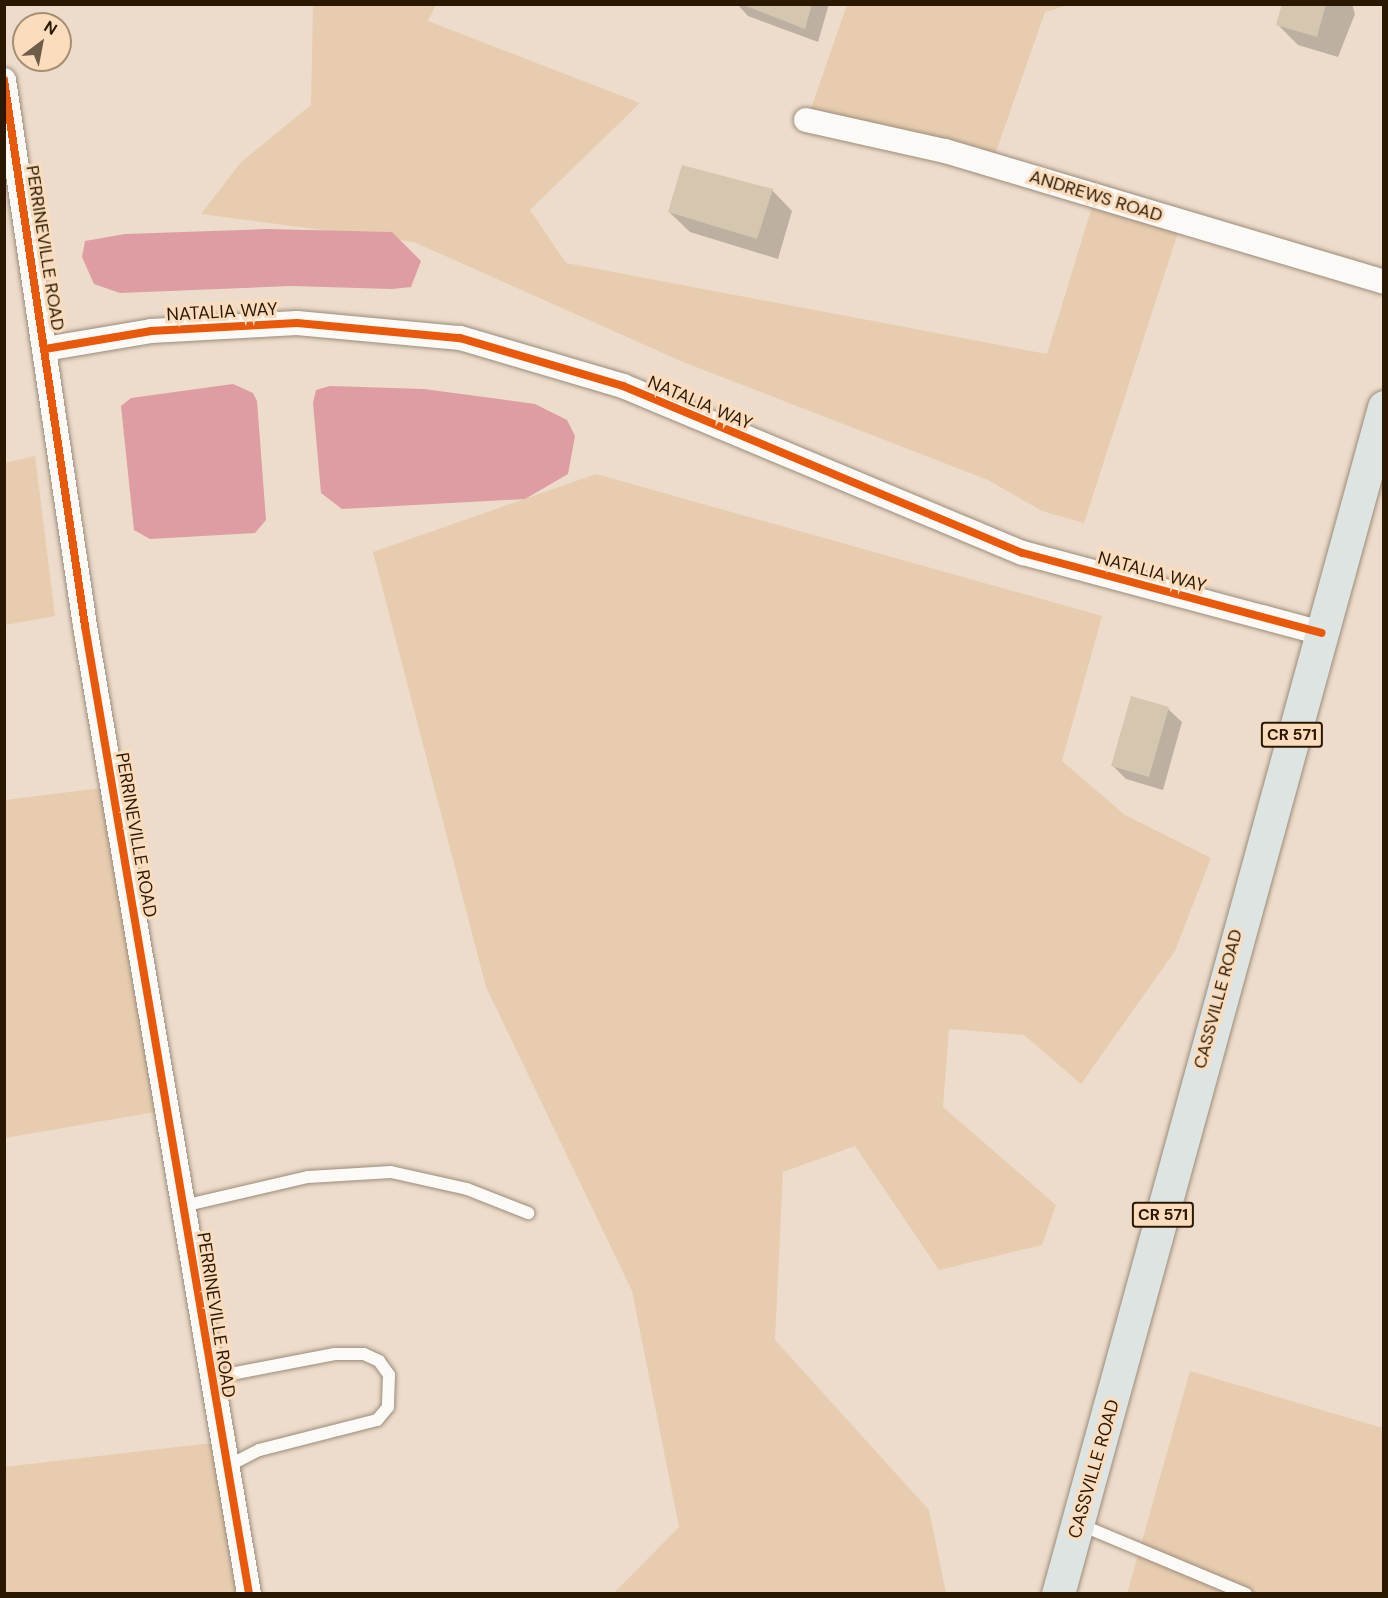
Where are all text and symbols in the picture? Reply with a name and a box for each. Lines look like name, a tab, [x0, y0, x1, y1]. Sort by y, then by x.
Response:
north arrow	[12, 12, 72, 72]
text: N	[40, 16, 61, 40]
street label: PERRINEVILLE ROAD	[21, 164, 69, 332]
street label: ANDREWS ROAD	[1027, 165, 1165, 227]
street label: NATALIA WAY	[166, 298, 278, 326]
street label: NATALIA WAY	[645, 371, 755, 435]
street label: NATALIA WAY	[1095, 547, 1209, 597]
road number: CR 571	[1260, 722, 1324, 748]
street label: PERRINEVILLE ROAD	[111, 751, 161, 919]
street label: CASSVILLE ROAD	[1189, 927, 1247, 1071]
road number: CR 571	[1132, 1202, 1194, 1228]
street label: PERRINEVILLE ROAD	[192, 1231, 240, 1399]
street label: CASSVILLE ROAD	[1064, 1397, 1124, 1541]

